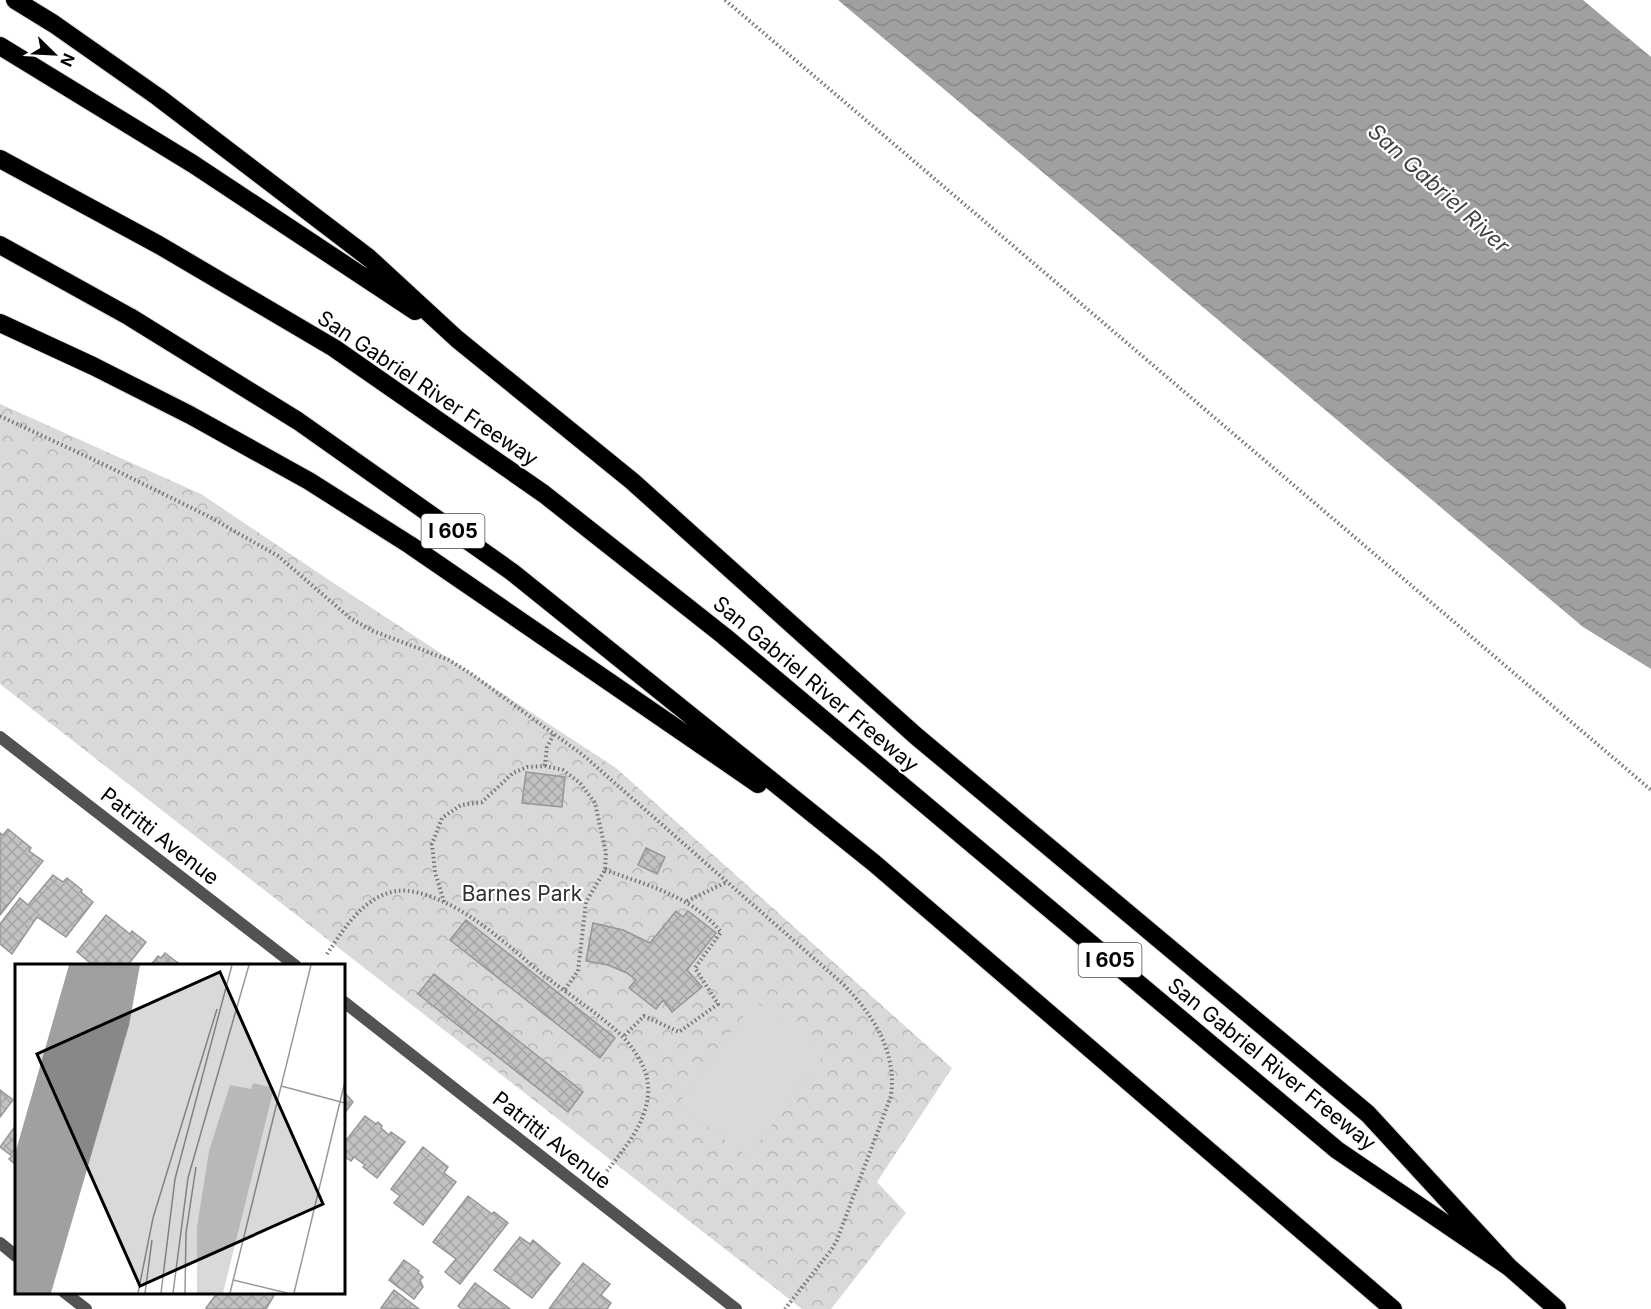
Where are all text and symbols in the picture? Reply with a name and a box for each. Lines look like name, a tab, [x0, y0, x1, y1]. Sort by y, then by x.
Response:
north arrow	[24, 24, 84, 84]
text: N	[56, 50, 79, 70]
water label: San Gabriel River	[1363, 118, 1515, 259]
street label: San Gabriel River Freeway	[313, 305, 543, 471]
road number: I 605	[422, 514, 484, 548]
street label: San Gabriel River Freeway	[708, 591, 924, 777]
street label: Patritti Avenue	[96, 782, 224, 890]
park label: Barnes Park	[462, 881, 583, 906]
road number: I 605	[1078, 943, 1142, 977]
inset map	[15, 964, 345, 1294]
street label: San Gabriel River Freeway	[1163, 972, 1381, 1156]
street label: Patritti Avenue	[488, 1086, 616, 1194]

